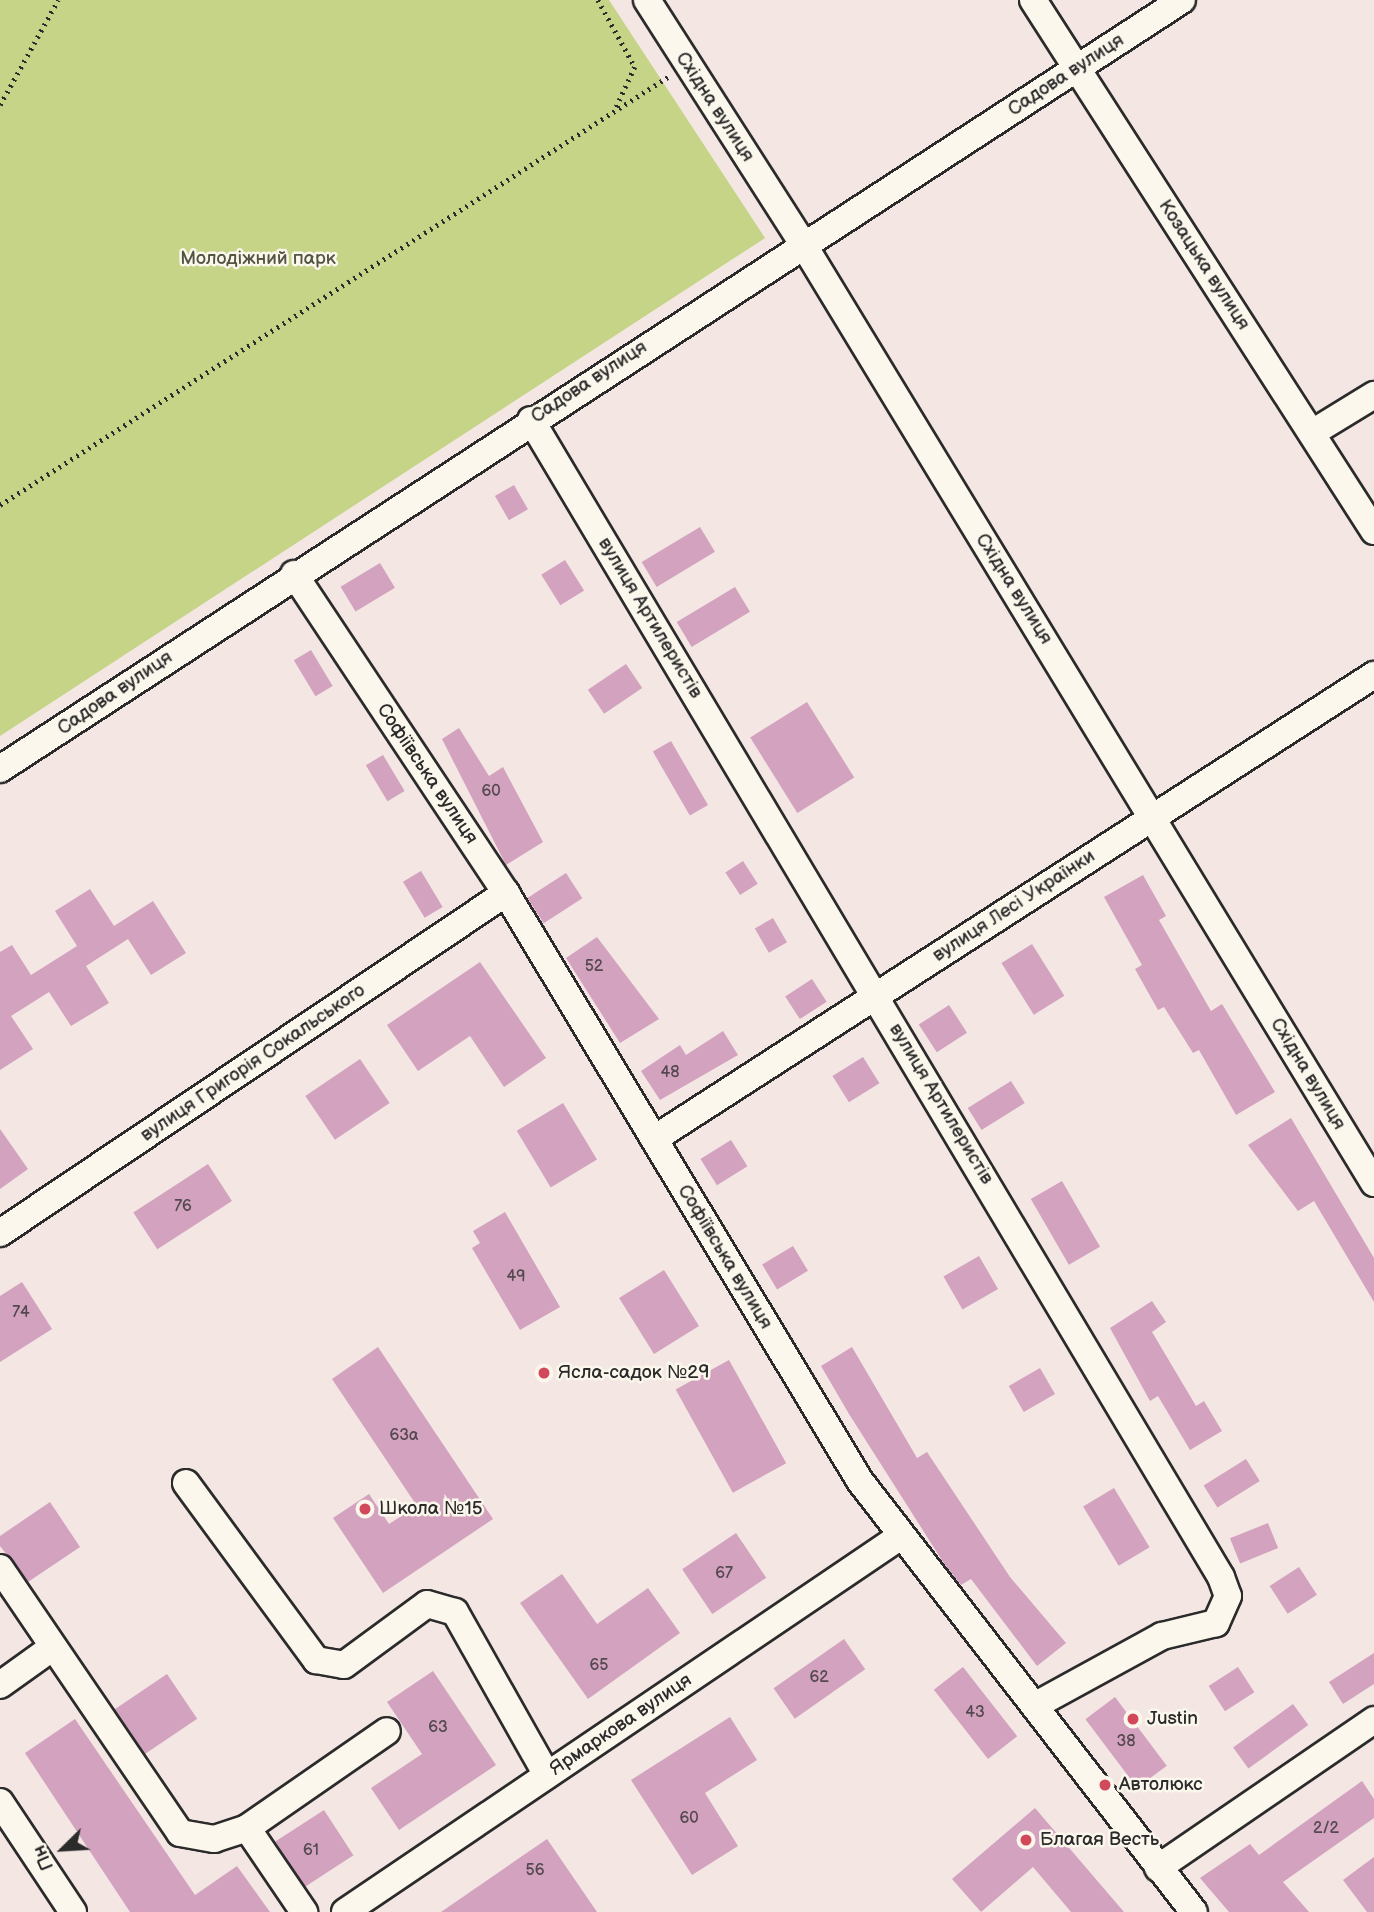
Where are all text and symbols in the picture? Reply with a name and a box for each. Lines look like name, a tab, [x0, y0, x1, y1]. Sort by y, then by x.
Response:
street label: Садова вулиця	[1004, 29, 1128, 121]
street label: Східна вулиця	[671, 48, 759, 166]
street label: Козацька вулиця	[1153, 196, 1255, 334]
park label: Молодіжний парк	[180, 248, 336, 270]
street label: Садова вулиця	[527, 336, 651, 428]
street label: Східна вулиця	[971, 529, 1057, 649]
street label: вулиця Артилеристів	[593, 533, 707, 703]
street label: Садова вулиця	[53, 646, 177, 740]
street label: Софіївська вулиця	[372, 699, 482, 849]
house number: 60	[481, 782, 501, 802]
street label: вулиця Лесі Українки	[928, 845, 1100, 967]
house number: 52	[585, 957, 603, 977]
street label: вулиця Григорія Сокальського	[136, 979, 370, 1147]
street label: Східна вулиця	[1266, 1014, 1350, 1134]
street label: вулиця Артилеристів	[884, 1019, 998, 1189]
house number: 48	[660, 1063, 680, 1083]
street label: Софіївська вулиця	[673, 1181, 777, 1333]
house number: 76	[174, 1197, 192, 1217]
house number: 49	[506, 1267, 526, 1287]
house number: 74	[12, 1303, 30, 1323]
place label: Ясла-садок №29	[558, 1362, 709, 1384]
marker: Ясла-садок №29	[536, 1365, 552, 1381]
house number: 63а	[389, 1426, 419, 1446]
place label: Школа №15	[379, 1498, 483, 1520]
marker: Школа №15	[357, 1501, 373, 1517]
house number: 67	[715, 1564, 733, 1584]
house number: 65	[590, 1656, 608, 1676]
house number: 62	[809, 1668, 829, 1688]
street label: Ярмаркова вулиця	[546, 1669, 696, 1781]
house number: 43	[965, 1703, 985, 1723]
place label: Justin	[1147, 1708, 1198, 1730]
marker: Justin	[1125, 1711, 1141, 1727]
house number: 63	[428, 1718, 448, 1738]
house number: 38	[1116, 1732, 1136, 1752]
place label: Автолюкс	[1119, 1774, 1203, 1796]
marker: Автолюкс	[1097, 1777, 1113, 1793]
house number: 60	[679, 1809, 699, 1829]
north arrow	[28, 1814, 98, 1884]
house number: 2/2	[1313, 1819, 1339, 1839]
place label: Благая Весть	[1040, 1829, 1159, 1851]
marker: Благая Весть	[1018, 1832, 1034, 1848]
house number: 61	[303, 1841, 319, 1861]
text: Пн	[28, 1842, 59, 1874]
house number: 56	[526, 1861, 544, 1881]

